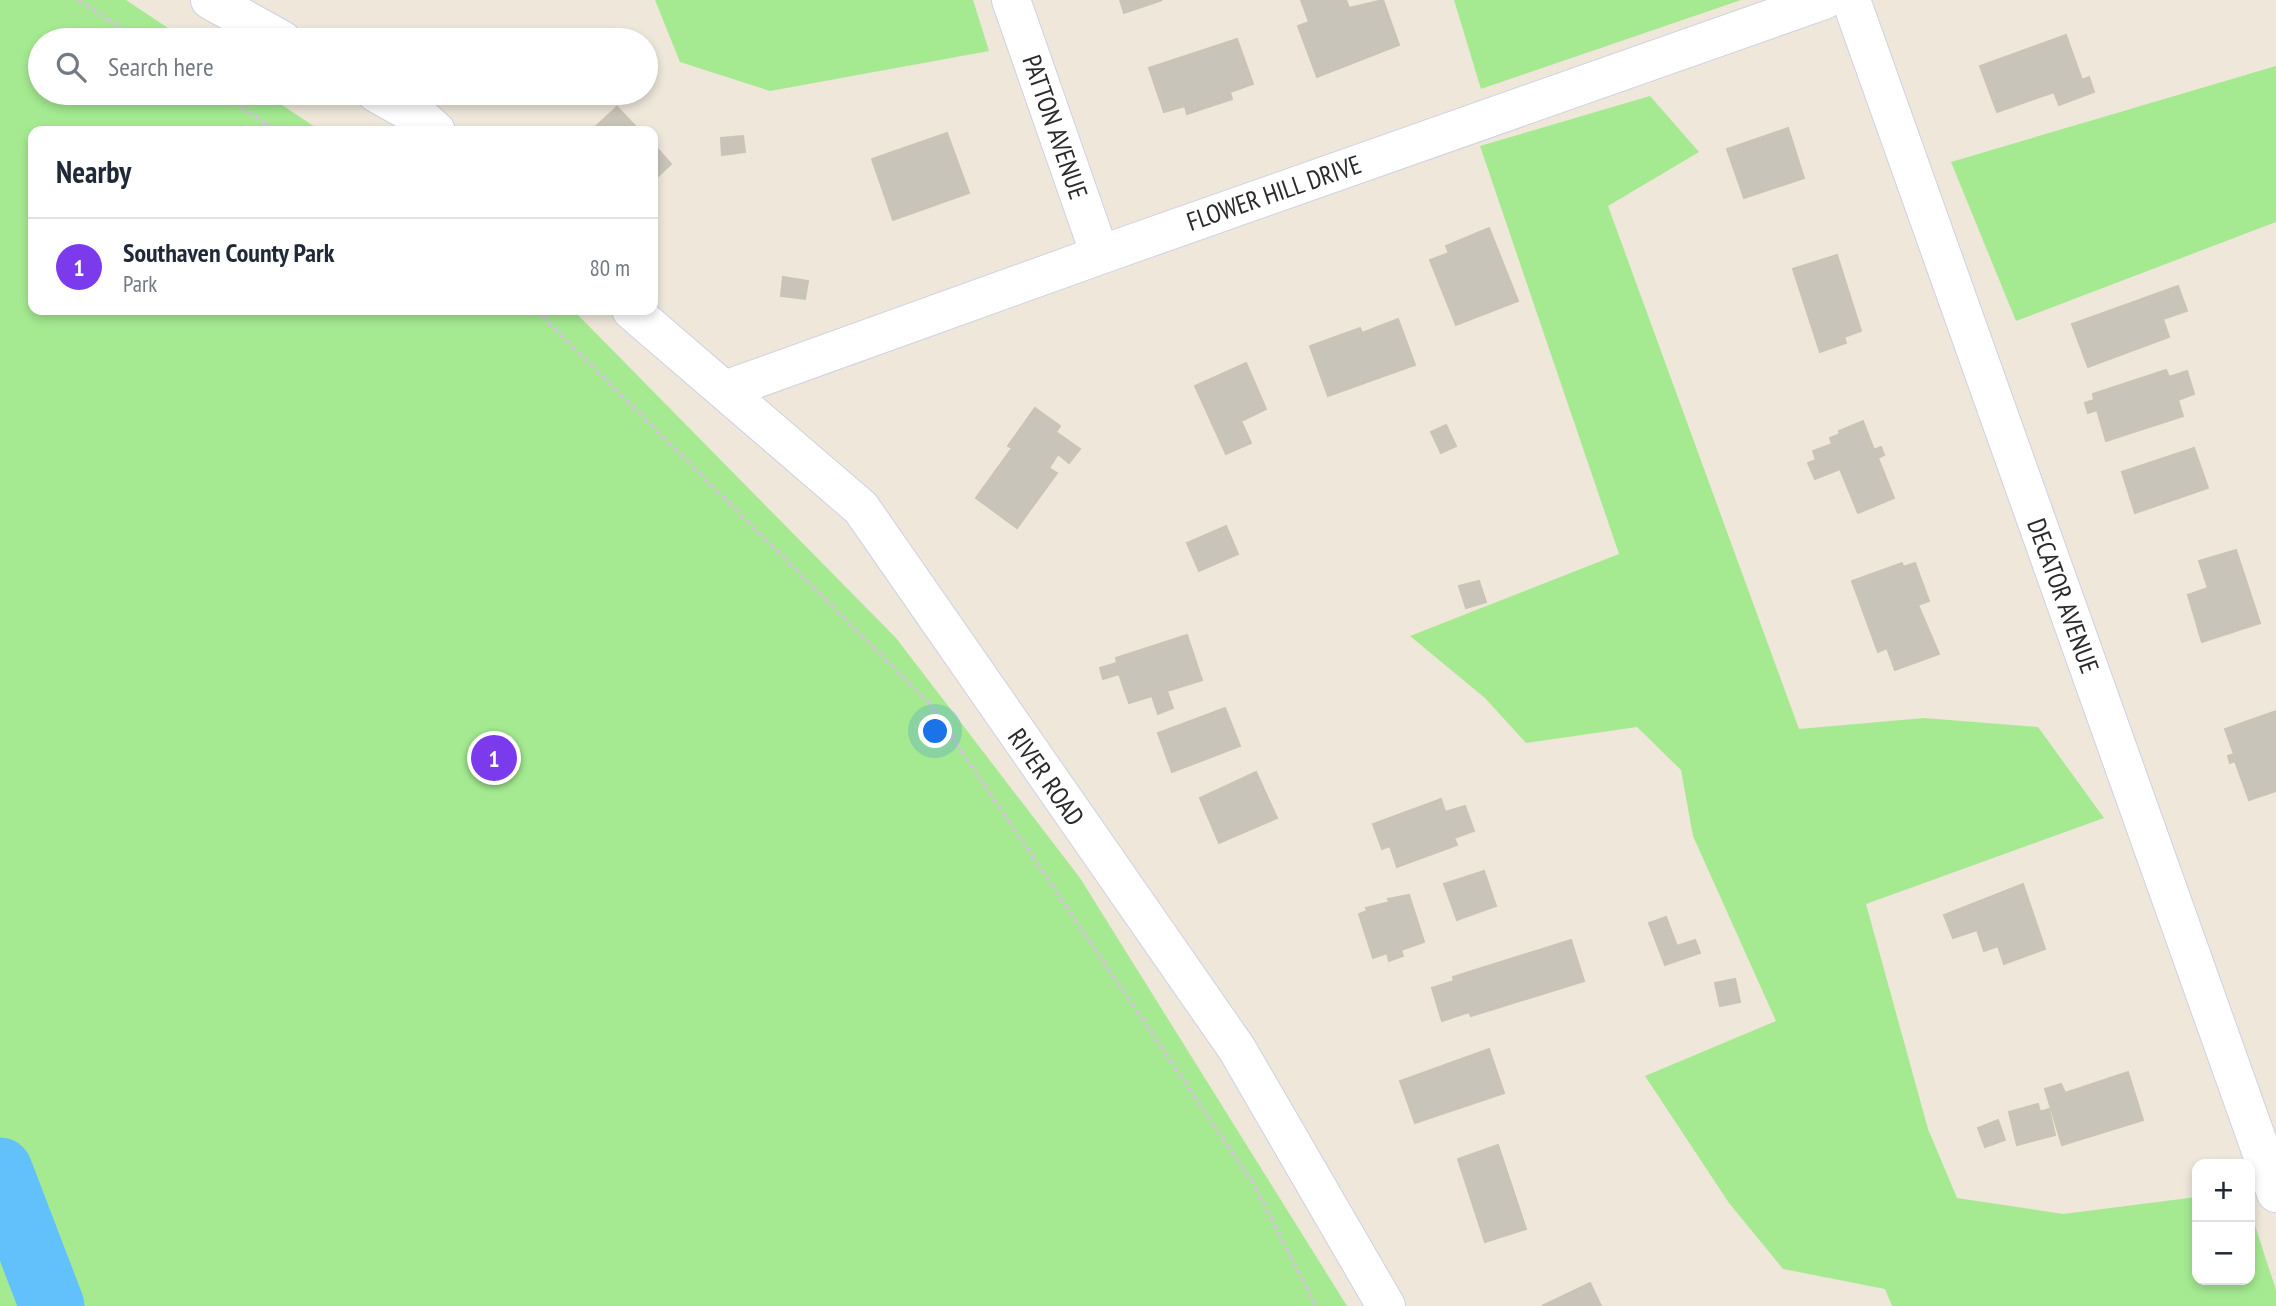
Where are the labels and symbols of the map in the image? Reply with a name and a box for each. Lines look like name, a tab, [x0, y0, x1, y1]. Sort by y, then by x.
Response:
street label: PATTON AVENUE	[1015, 50, 1096, 203]
street label: FLOWER HILL DRIVE	[1182, 147, 1365, 238]
street label: DECATOR AVENUE	[2020, 514, 2107, 678]
your location	[918, 714, 952, 748]
street label: RIVER ROAD	[1001, 722, 1092, 832]
pin: 1	[471, 732, 517, 784]

